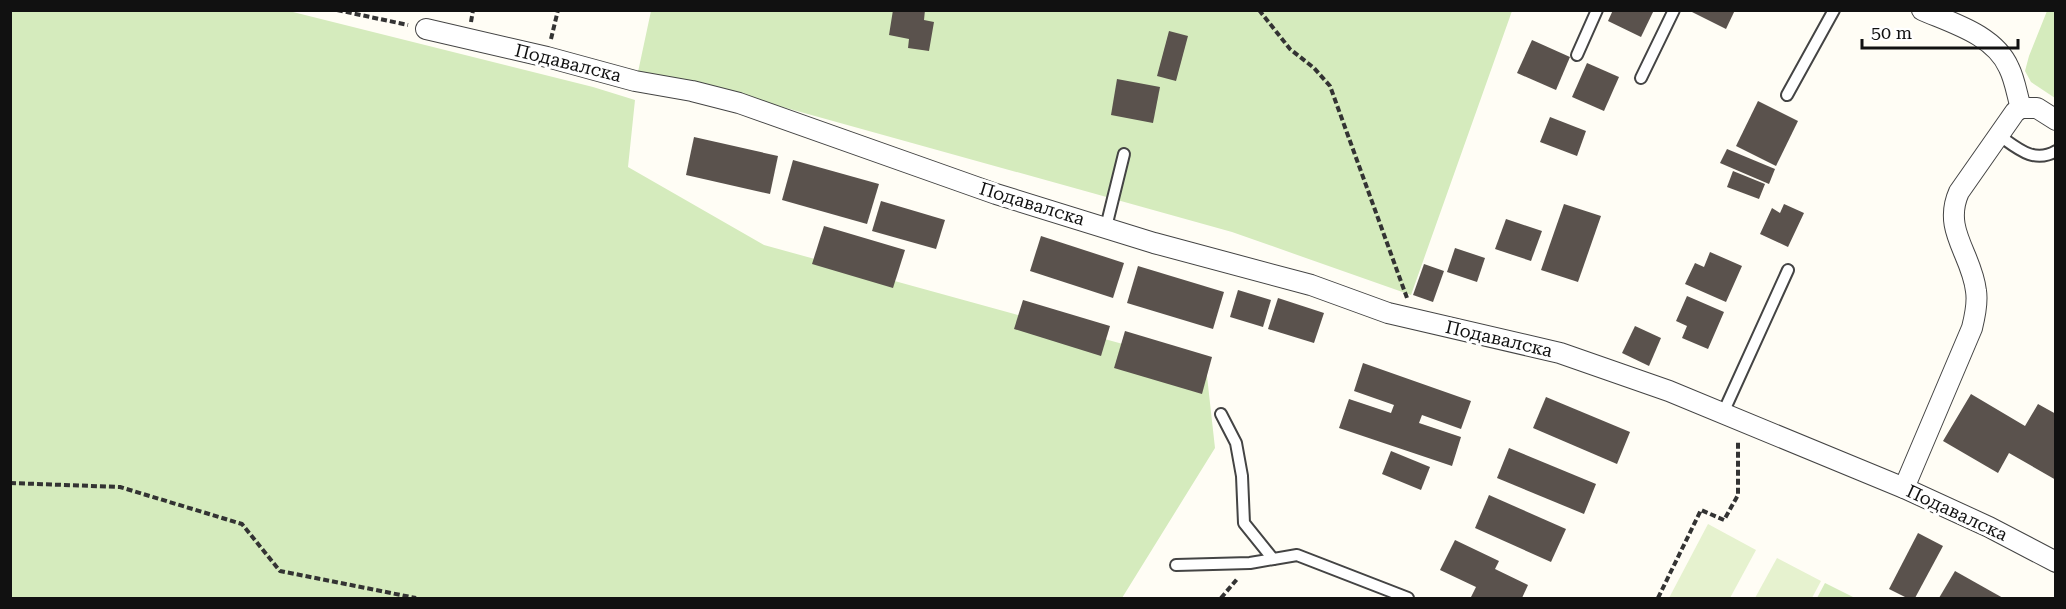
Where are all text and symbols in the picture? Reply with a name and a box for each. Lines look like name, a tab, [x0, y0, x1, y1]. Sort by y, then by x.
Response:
scale bar	[1862, 12, 2018, 50]
text: 50 m	[1871, 22, 1912, 43]
street label: Подавалска	[513, 39, 624, 86]
street label: Подавалска	[977, 178, 1088, 230]
street label: Подавалска	[1444, 316, 1555, 361]
street label: Подавалска	[1903, 480, 2011, 545]

